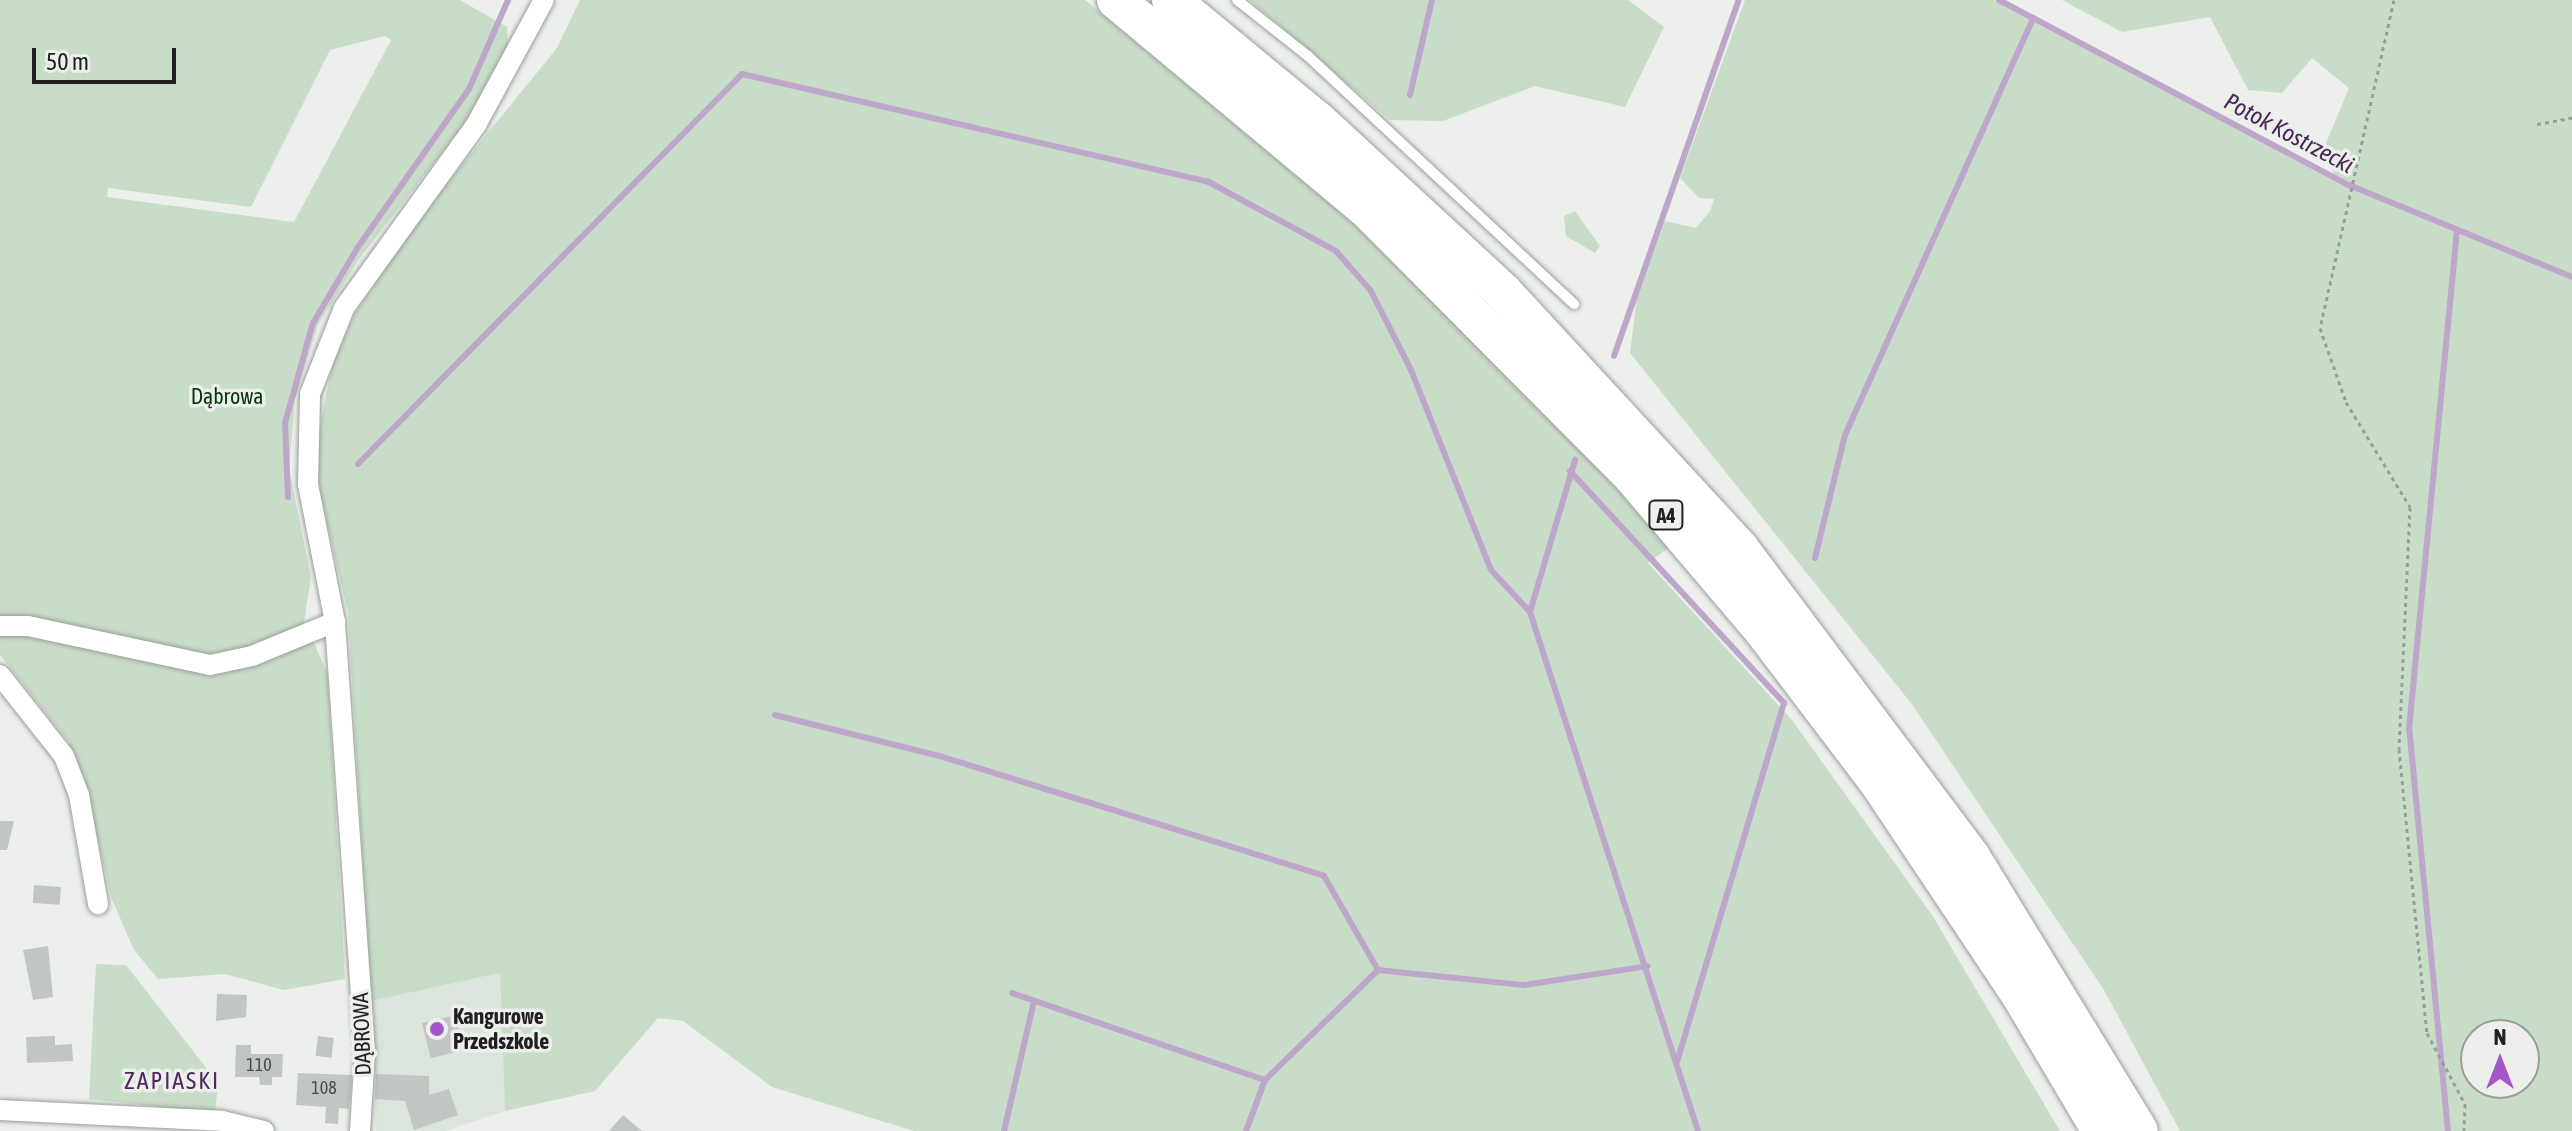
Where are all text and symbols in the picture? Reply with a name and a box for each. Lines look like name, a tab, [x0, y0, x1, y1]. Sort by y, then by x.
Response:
scale bar	[36, 32, 180, 82]
text: 50 m	[46, 48, 89, 75]
water label: Potok Kostrzecki	[2219, 87, 2359, 179]
park label: Dąbrowa	[191, 384, 263, 410]
road number: A4	[1648, 499, 1684, 531]
street label: DĄBROWA	[347, 992, 377, 1076]
place label: Kangurowe Przedszkole	[453, 1003, 549, 1054]
north arrow	[2460, 1019, 2540, 1099]
marker: Kangurowe Przedszkole	[428, 1020, 446, 1038]
text: N	[2494, 1024, 2506, 1050]
house number: 110	[246, 1054, 272, 1076]
district label: ZAPIASKI	[124, 1067, 220, 1095]
house number: 108	[311, 1077, 337, 1099]

